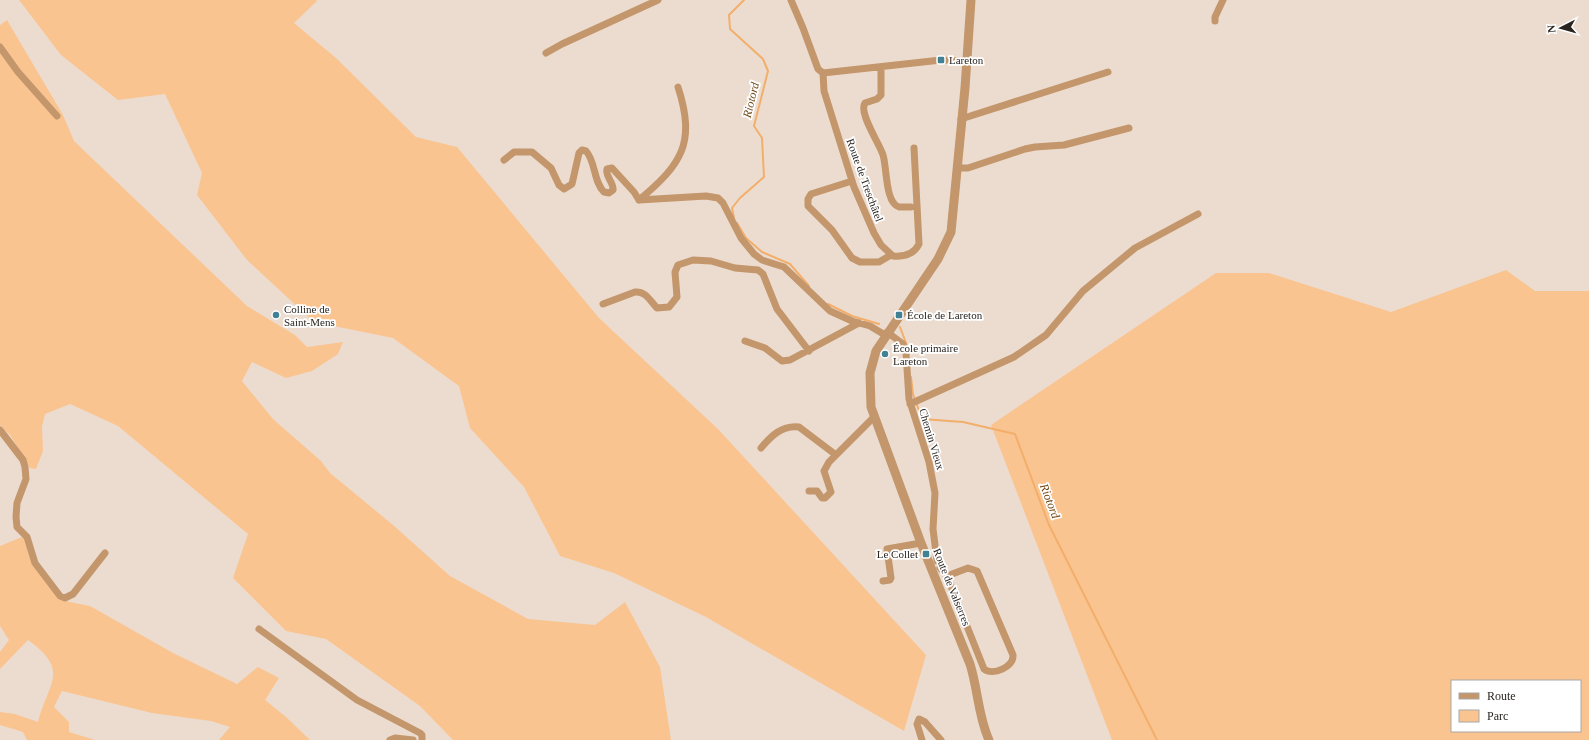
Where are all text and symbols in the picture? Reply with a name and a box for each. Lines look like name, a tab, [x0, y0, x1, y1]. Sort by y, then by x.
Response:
north arrow	[1541, 8, 1581, 48]
text: N	[1545, 24, 1557, 34]
place label: Lareton	[949, 54, 984, 66]
marker: Lareton	[936, 55, 946, 65]
water label: Riotord	[740, 80, 762, 120]
street label: Route de Treschâtel	[844, 137, 886, 223]
place label: Colline de Saint-Mens	[284, 303, 335, 328]
place label: École de Lareton	[907, 309, 983, 321]
marker: Colline de Saint-Mens	[271, 310, 281, 320]
marker: École de Lareton	[894, 310, 904, 320]
place label: École primaire Lareton	[893, 342, 958, 367]
marker: École primaire Lareton	[880, 349, 890, 359]
street label: Chemin Vieux	[917, 407, 947, 472]
water label: Riotord	[1037, 481, 1063, 521]
street label: Route de Valserres	[931, 547, 973, 627]
place label: Le Collet	[877, 548, 918, 560]
marker: Le Collet	[921, 549, 931, 559]
legend	[1451, 680, 1581, 732]
text: Route	[1487, 689, 1516, 703]
text: Parc	[1487, 709, 1508, 723]

